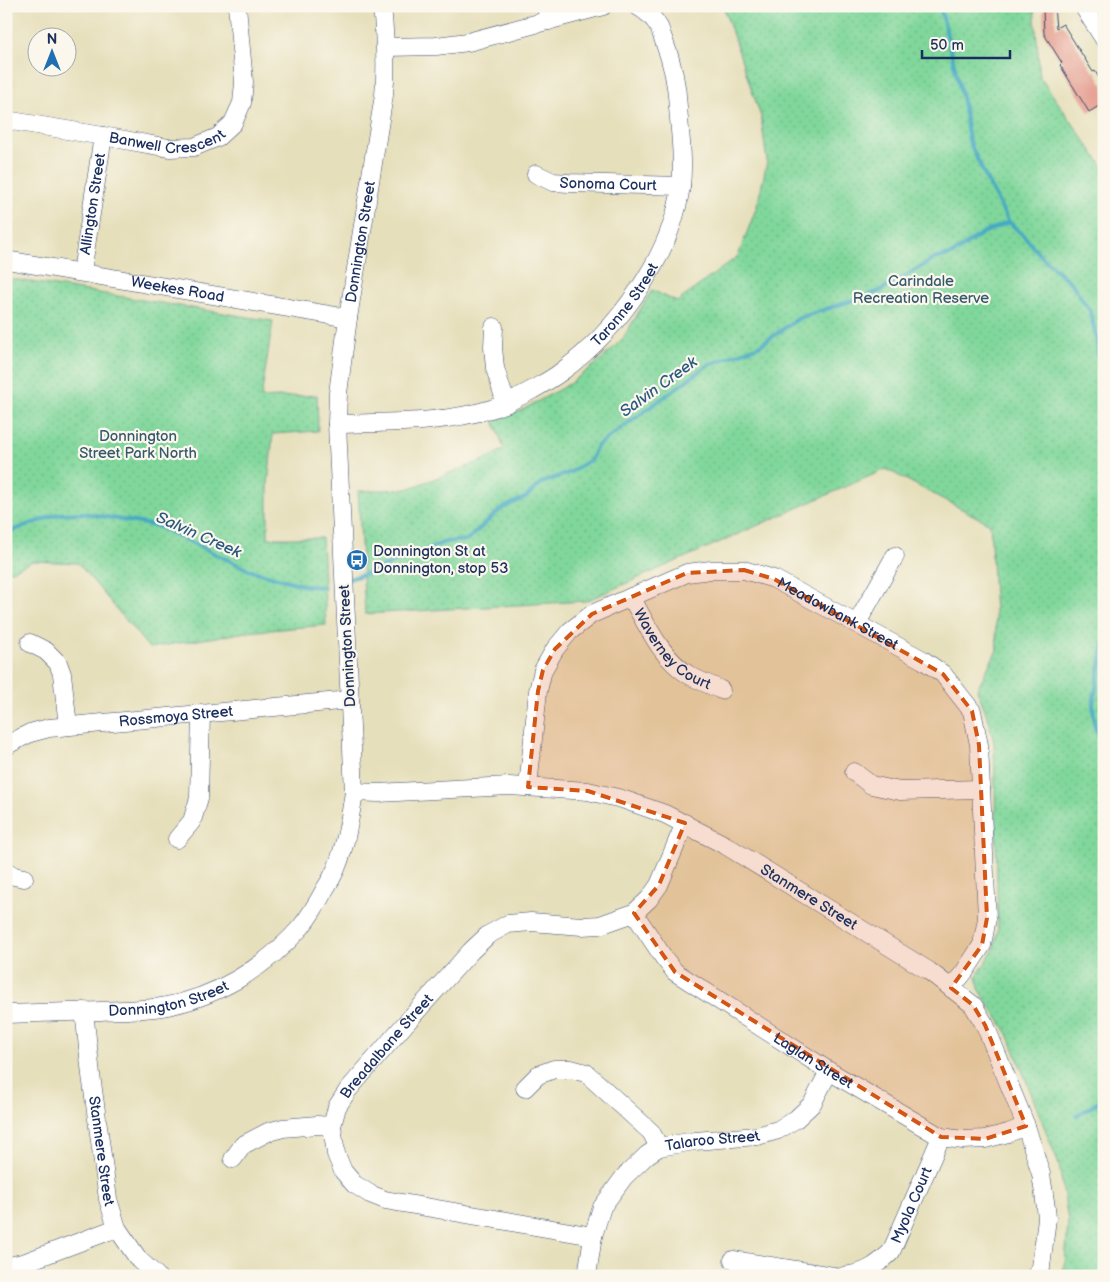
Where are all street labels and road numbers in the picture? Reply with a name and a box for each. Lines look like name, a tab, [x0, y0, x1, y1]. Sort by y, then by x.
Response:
street label: Banwell Crescent	[107, 125, 230, 158]
street label: Allington Street	[76, 151, 110, 256]
street label: Sonoma Court	[559, 173, 657, 195]
street label: Donnington Street	[342, 179, 380, 304]
street label: Taronne Street	[587, 259, 663, 351]
street label: Weekes Road	[129, 272, 226, 307]
street label: Meadowbank Street	[773, 573, 902, 655]
street label: Donnington Street	[335, 584, 360, 708]
street label: Waverney Court	[629, 605, 714, 694]
street label: Rossmoya Street	[118, 702, 234, 731]
street label: Stanmere Street	[757, 860, 861, 935]
street label: Donnington Street	[108, 977, 232, 1021]
street label: Breadalbane Street	[336, 990, 438, 1102]
street label: Laglan Street	[770, 1029, 857, 1093]
street label: Stanmere Street	[84, 1095, 119, 1209]
street label: Talaroo Street	[664, 1127, 763, 1156]
street label: Myola Court	[887, 1164, 937, 1246]

